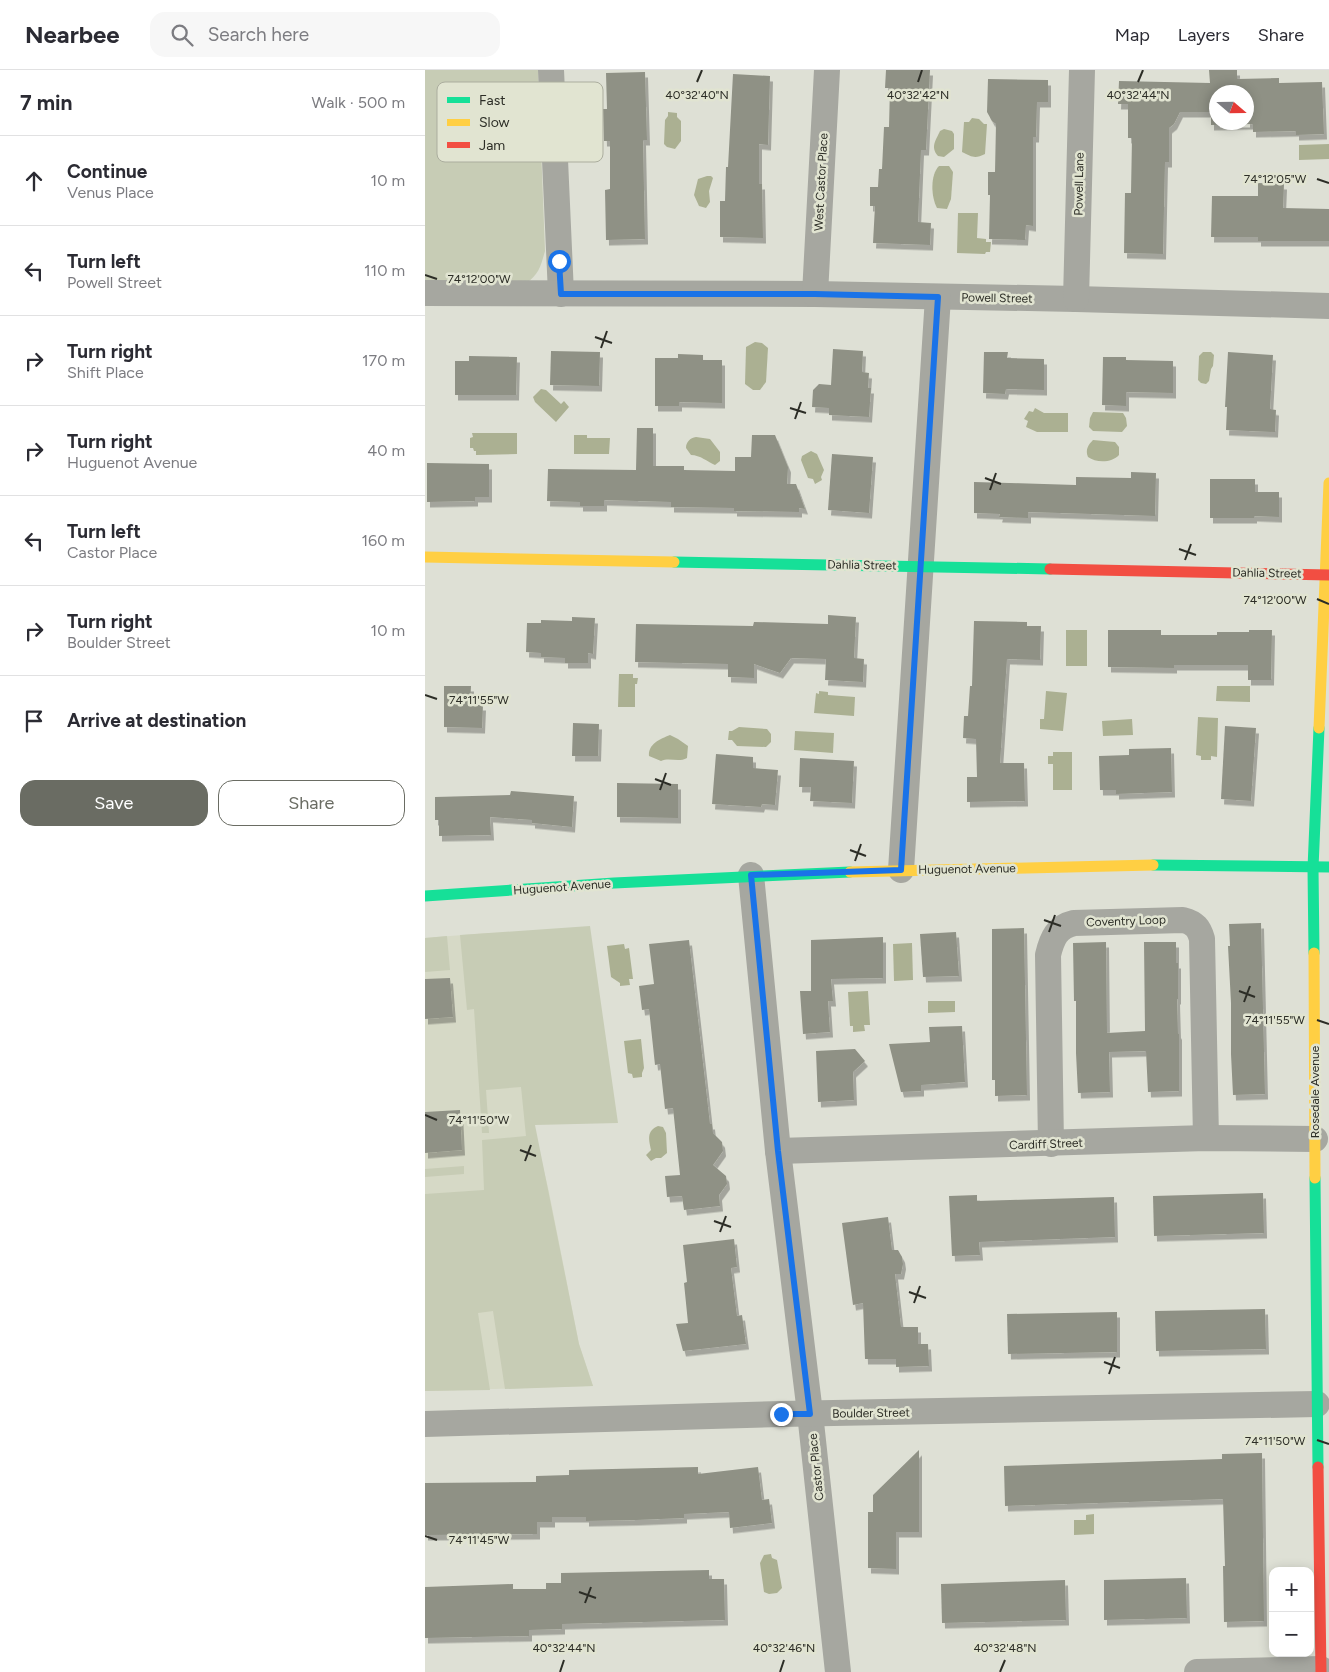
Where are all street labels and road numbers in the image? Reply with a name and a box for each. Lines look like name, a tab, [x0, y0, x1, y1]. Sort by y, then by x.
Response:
street label: West Castor Place	[811, 132, 831, 231]
street label: Powell Lane	[1071, 152, 1087, 216]
street label: Powell Street	[961, 290, 1033, 306]
street label: Dahlia Street	[827, 557, 897, 573]
street label: Dahlia Street	[1232, 565, 1302, 581]
street label: Huguenot Avenue	[918, 861, 1016, 877]
street label: Huguenot Avenue	[513, 877, 612, 897]
street label: Coventry Loop	[1086, 913, 1166, 929]
street label: Rosedale Avenue	[1308, 1045, 1322, 1138]
street label: Cardiff Street	[1009, 1136, 1084, 1152]
street label: Boulder Street	[832, 1405, 910, 1421]
street label: Castor Place	[805, 1432, 826, 1501]

